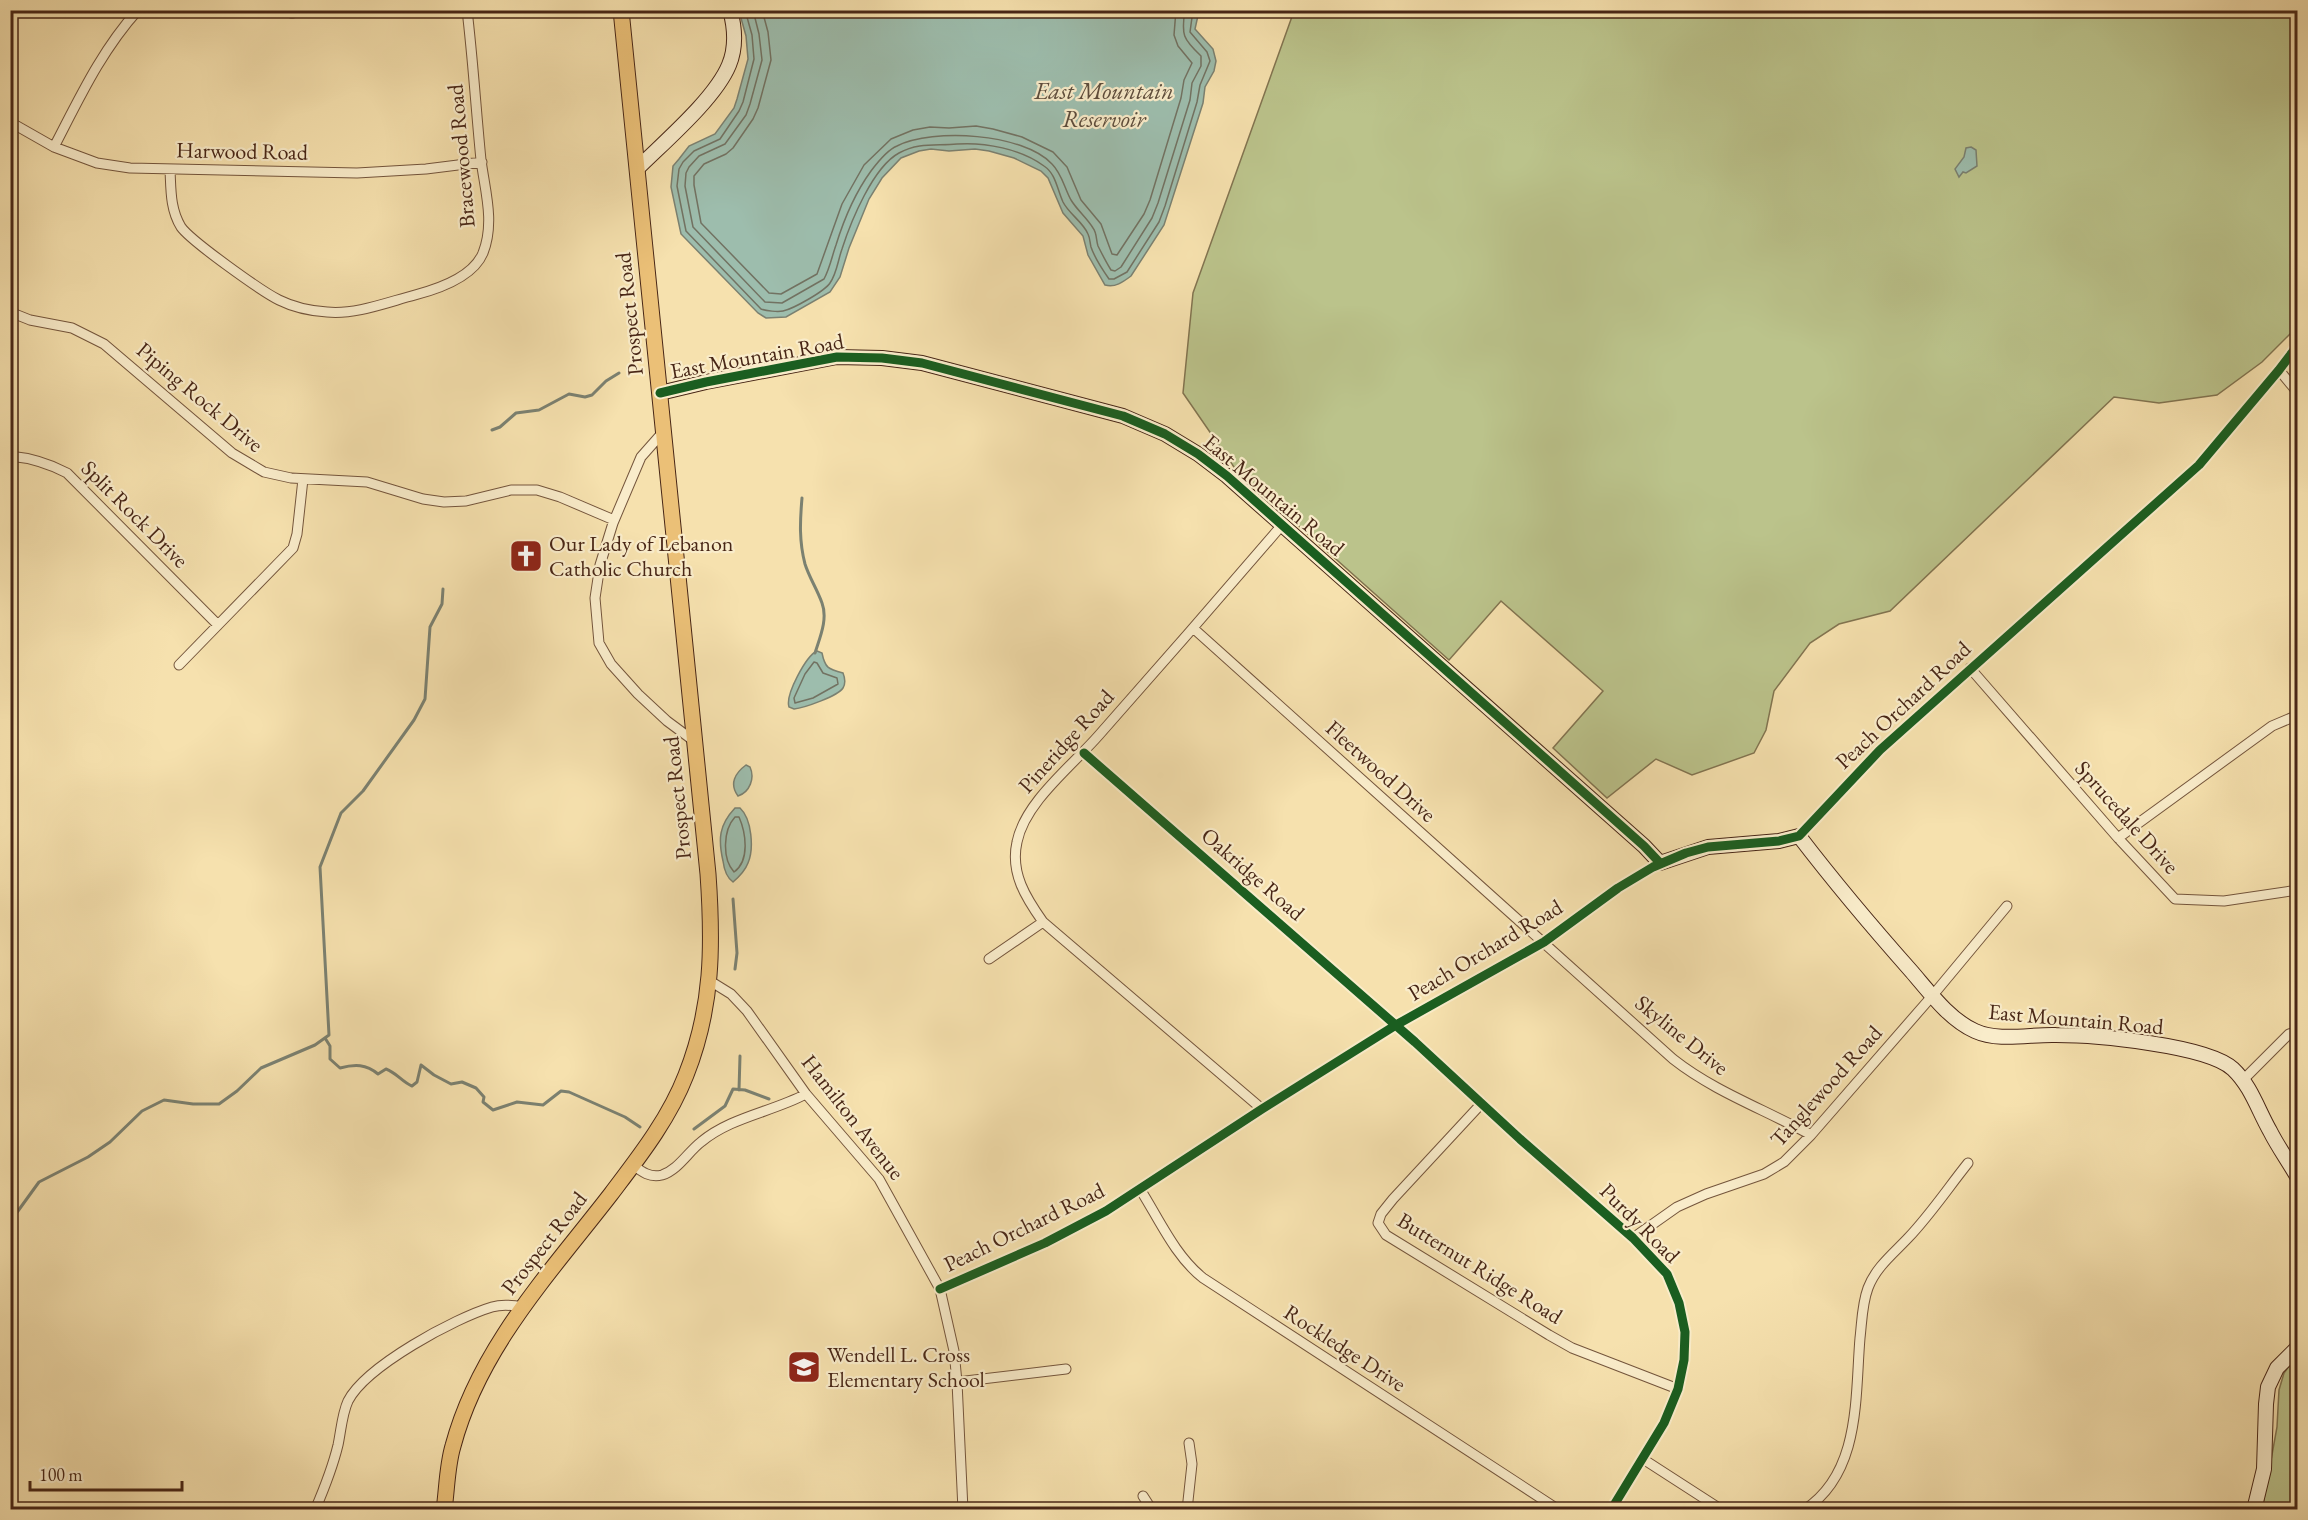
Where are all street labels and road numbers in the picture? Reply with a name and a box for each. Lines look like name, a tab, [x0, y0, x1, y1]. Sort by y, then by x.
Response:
street label: Bracewood Road	[440, 82, 482, 229]
street label: Harwood Road	[176, 135, 309, 167]
street label: Prospect Road	[608, 250, 650, 377]
street label: East Mountain Road	[668, 326, 847, 386]
street label: Piping Rock Drive	[130, 335, 270, 459]
street label: East Mountain Road	[1197, 427, 1351, 563]
street label: Split Rock Drive	[75, 454, 195, 574]
street label: Peach Orchard Road	[1829, 634, 1978, 775]
street label: Pineridge Road	[1012, 682, 1121, 799]
street label: Fleetwood Drive	[1320, 714, 1443, 829]
street label: Prospect Road	[656, 734, 698, 861]
street label: Sprucedale Drive	[2069, 754, 2186, 880]
street label: Oakridge Road	[1195, 821, 1312, 928]
street label: Peach Orchard Road	[1402, 892, 1568, 1008]
street label: Skyline Drive	[1629, 988, 1735, 1082]
street label: East Mountain Road	[1987, 997, 2166, 1041]
street label: Tanglewood Road	[1764, 1018, 1889, 1153]
street label: Hamilton Avenue	[795, 1048, 911, 1186]
street label: Peach Orchard Road	[939, 1175, 1110, 1278]
street label: Purdy Road	[1594, 1177, 1687, 1270]
street label: Prospect Road	[495, 1185, 594, 1301]
street label: Butternut Ridge Road	[1392, 1205, 1569, 1331]
street label: Rockledge Drive	[1278, 1298, 1412, 1399]

